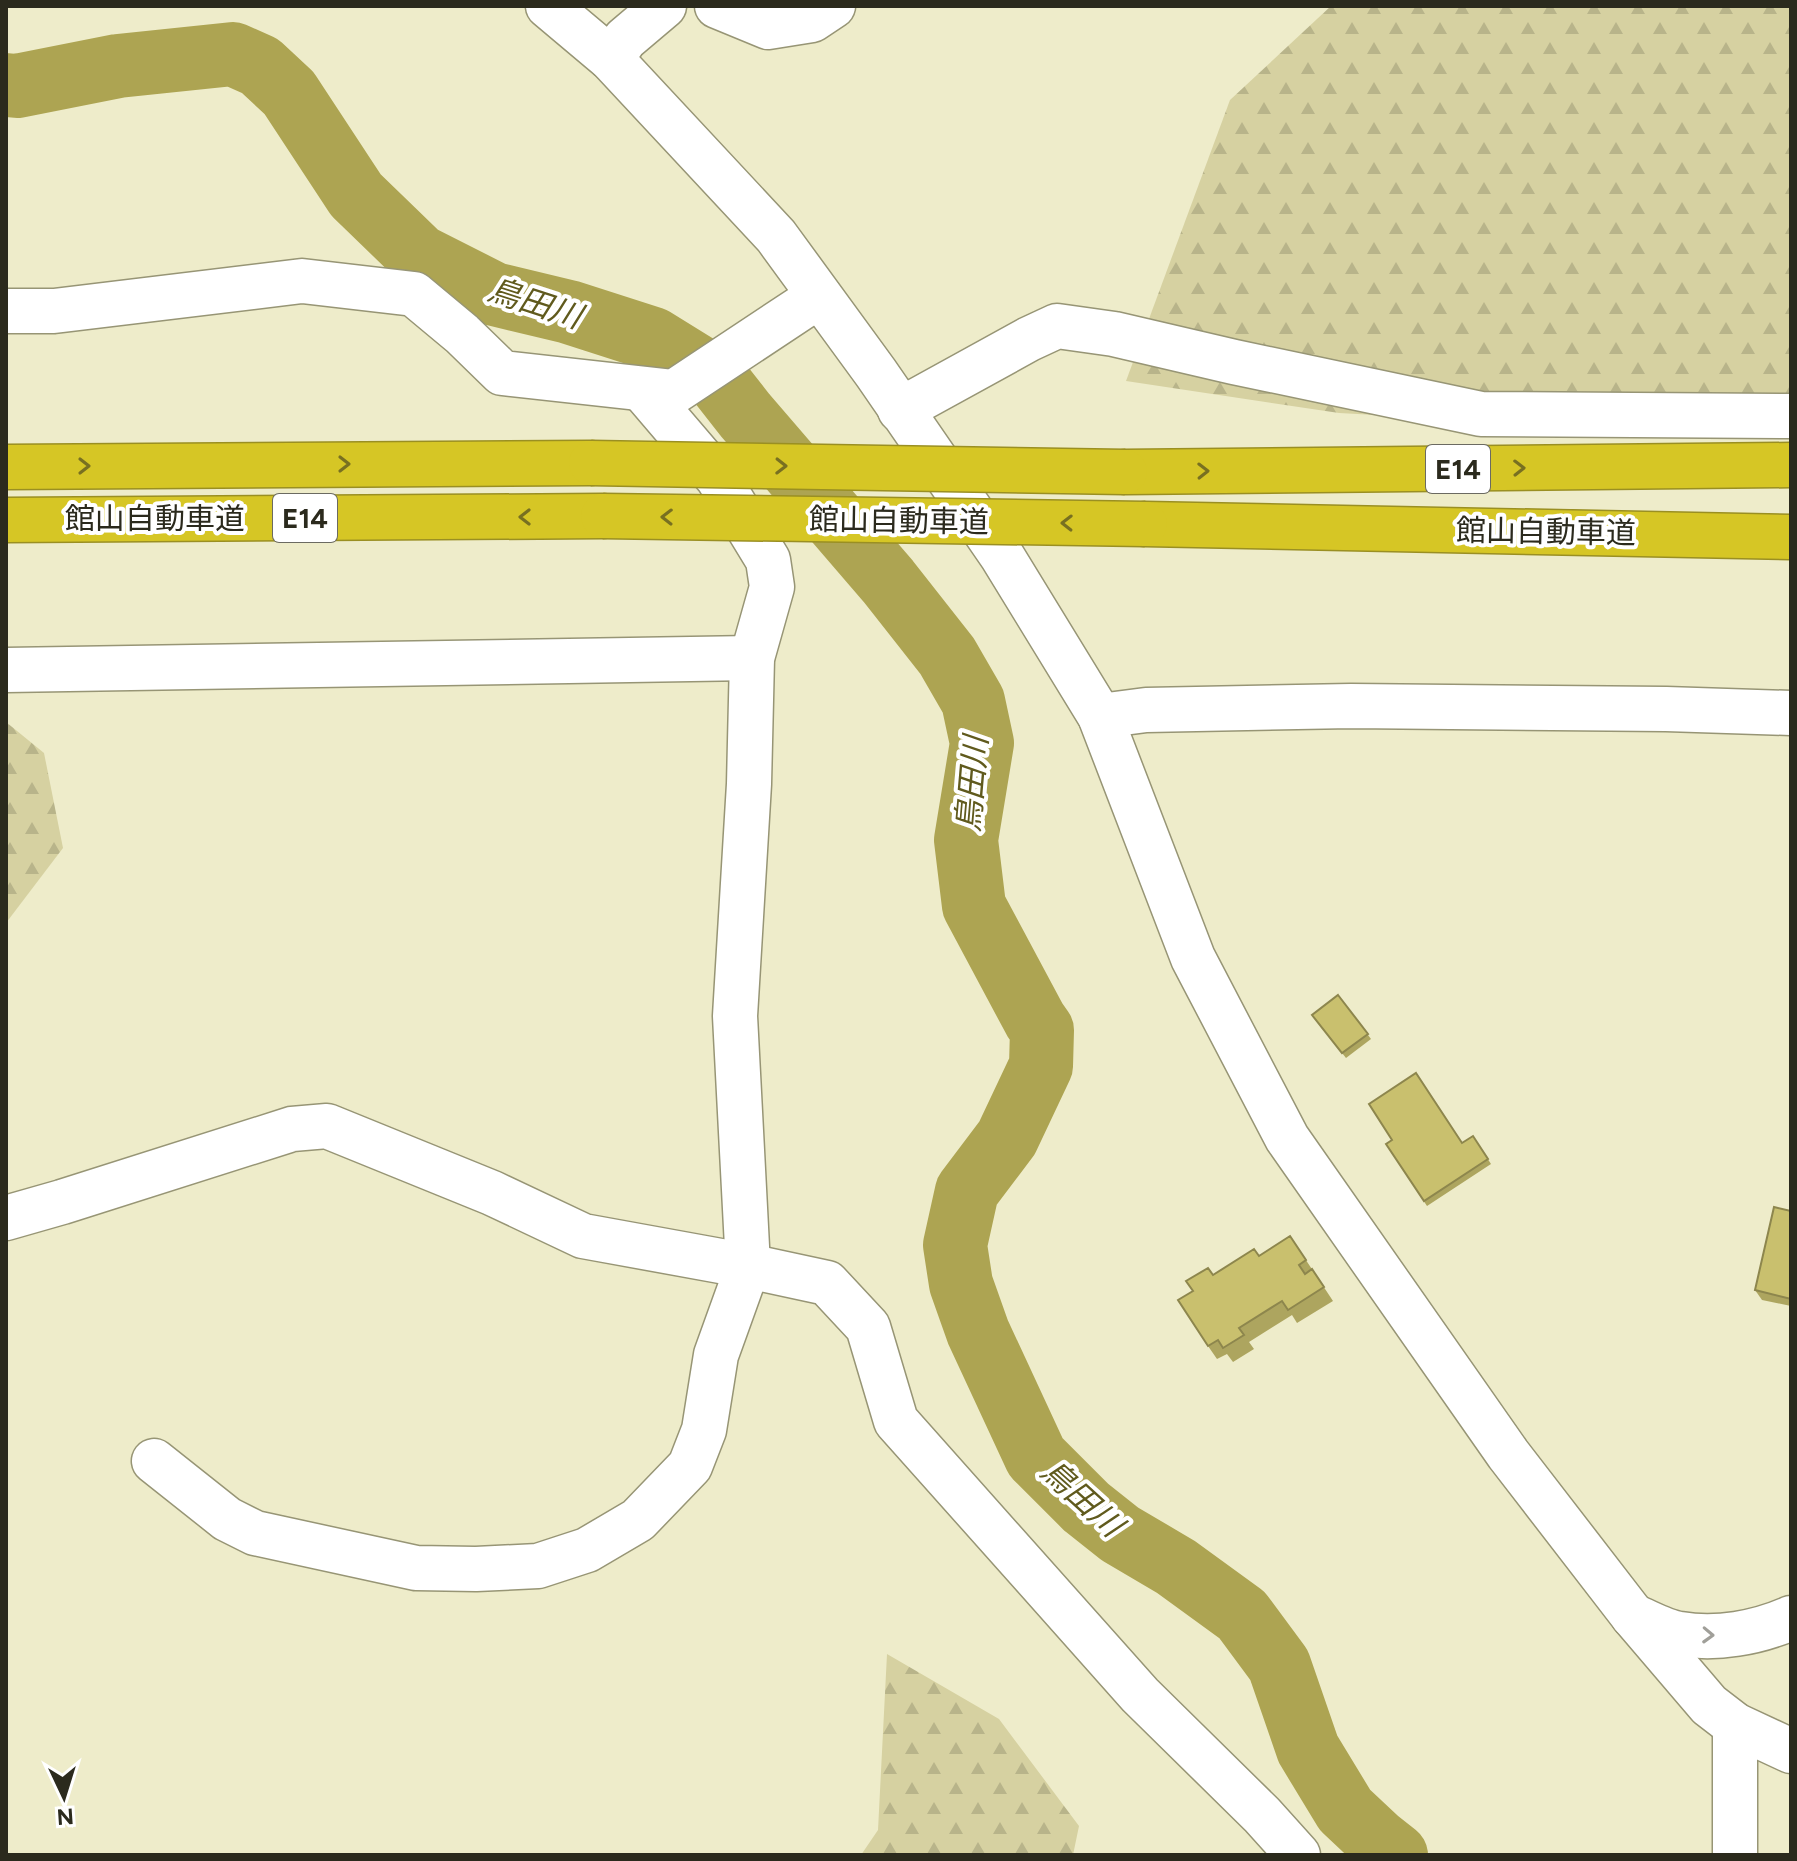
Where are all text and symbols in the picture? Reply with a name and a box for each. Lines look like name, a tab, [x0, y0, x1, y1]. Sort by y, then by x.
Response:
water label: 鳥田川	[483, 270, 589, 337]
road number: E14	[1426, 445, 1490, 493]
one-way arrow	[338, 455, 351, 473]
one-way arrow	[78, 457, 91, 475]
one-way arrow	[775, 457, 788, 475]
one-way arrow	[1513, 459, 1526, 477]
one-way arrow	[1197, 462, 1210, 480]
road number: E14	[273, 494, 337, 542]
street label: 館山自動車道	[65, 500, 245, 537]
street label: 館山自動車道	[809, 500, 989, 541]
one-way arrow	[518, 508, 531, 526]
one-way arrow	[660, 508, 673, 526]
street label: 館山自動車道	[1456, 511, 1636, 552]
one-way arrow	[1060, 514, 1073, 532]
water label: 鳥田川	[949, 732, 995, 833]
water label: 鳥田川	[1034, 1452, 1133, 1546]
one-way arrow	[1702, 1627, 1715, 1644]
north arrow	[24, 1757, 104, 1837]
text: N	[56, 1802, 75, 1831]

